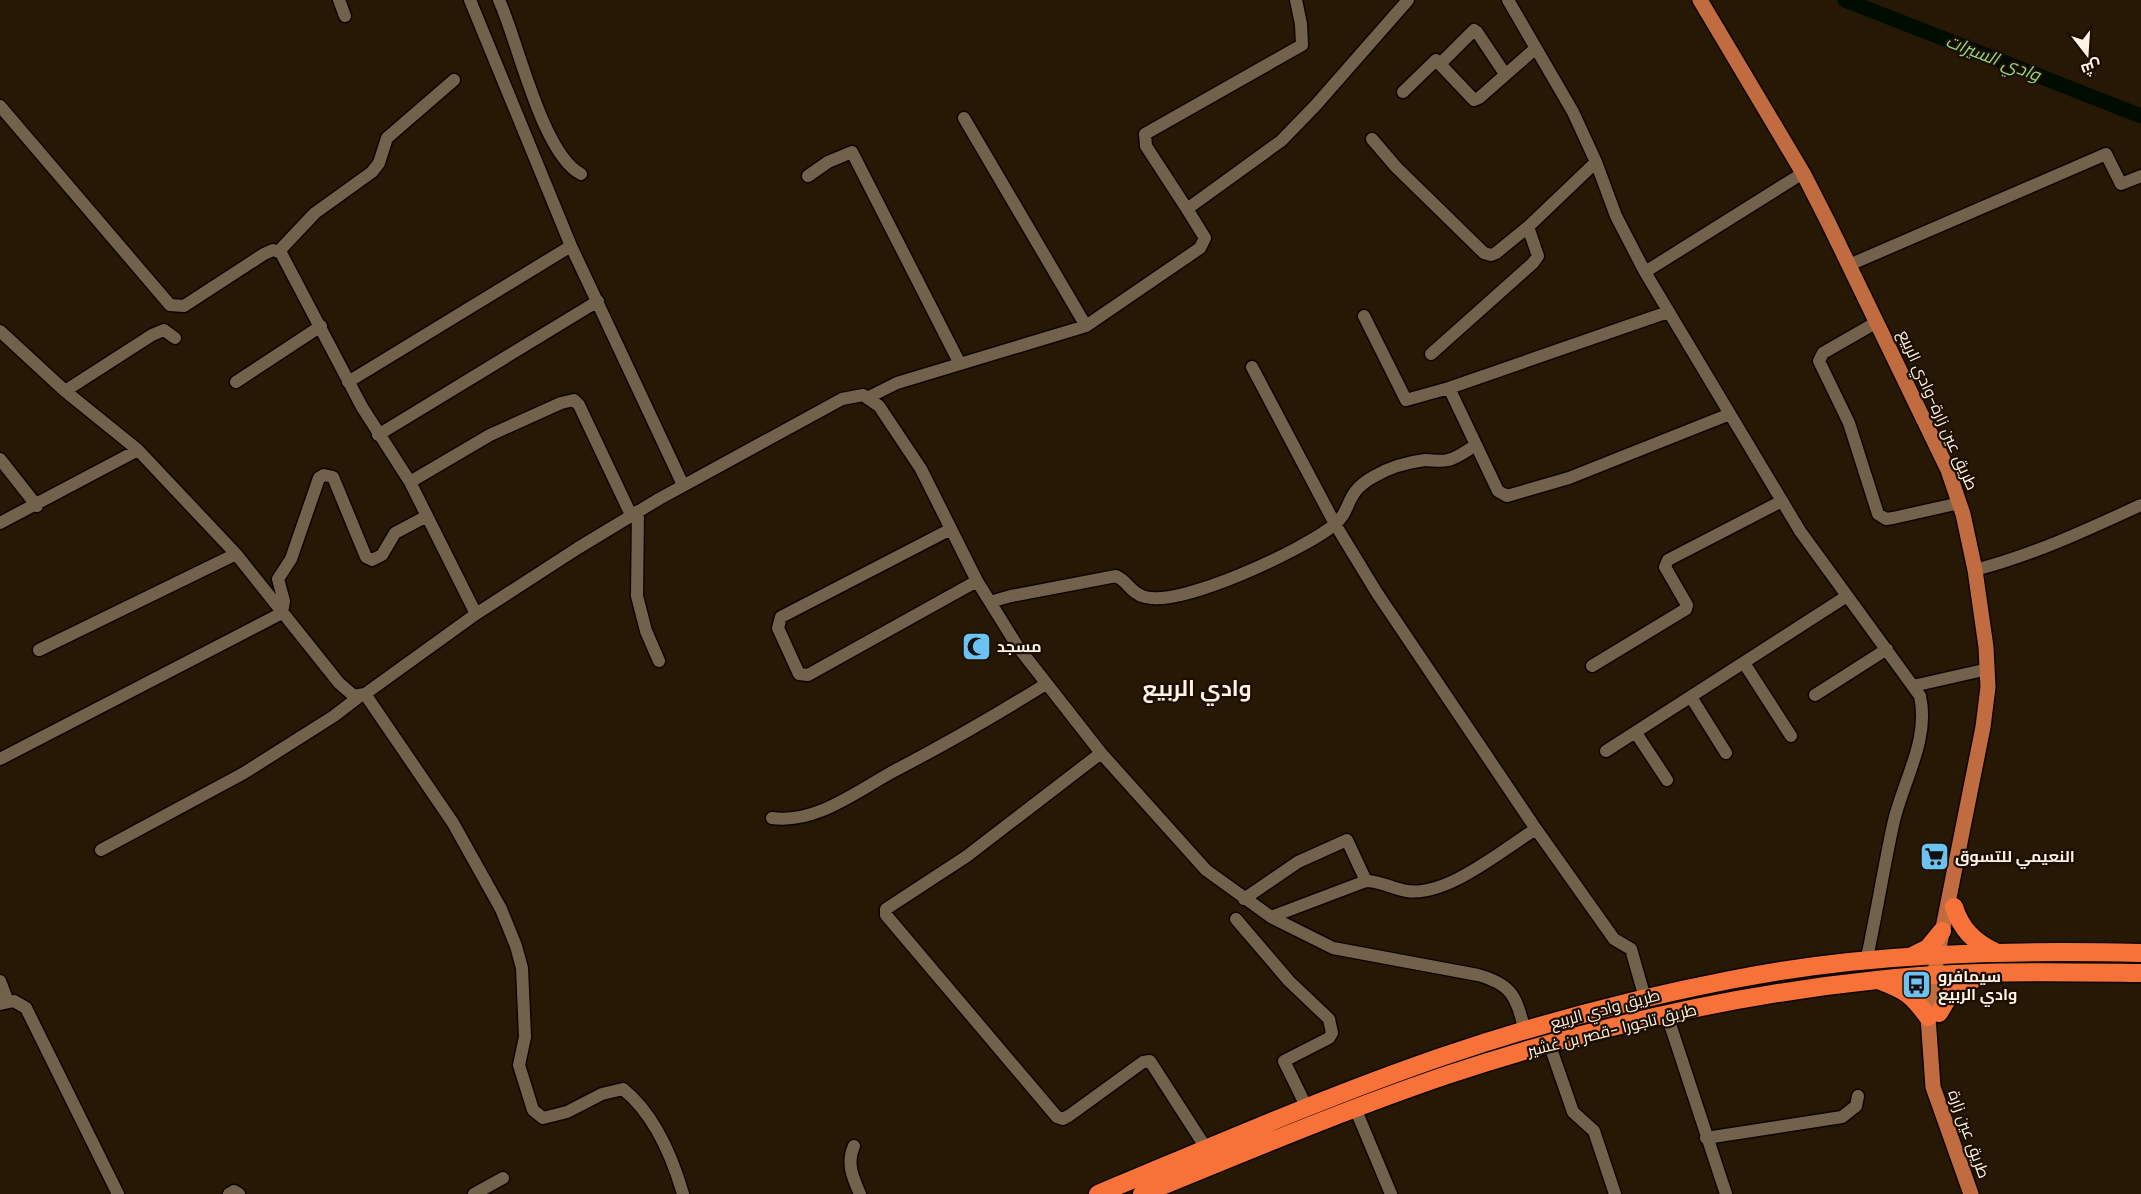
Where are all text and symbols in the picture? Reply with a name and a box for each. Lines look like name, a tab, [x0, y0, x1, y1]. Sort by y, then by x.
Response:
north arrow	[2057, 24, 2117, 84]
water label: وادي السيرات	[1942, 29, 2045, 89]
text: ش	[2078, 55, 2104, 81]
street label: طريق عين زارة-وادي الربيع	[1890, 327, 1983, 495]
mosque icon: مسجد	[960, 630, 992, 662]
place label: مسجد	[997, 636, 1042, 657]
district label: وادي الربيع	[1142, 674, 1252, 706]
supermarket icon: النعيمي للتسوق	[1918, 840, 1950, 872]
place label: النعيمي للتسوق	[1955, 846, 2075, 869]
place label: سيمافرو وادي الربيع	[1938, 966, 2017, 1007]
bus stop icon: سيمافرو وادي الربيع	[1901, 969, 1933, 1001]
street label: طريق وادي الربيع	[1548, 984, 1663, 1037]
street label: طريق تاجورا -قصر بن غشير	[1524, 999, 1699, 1061]
street label: طريق عين زارة	[1943, 1087, 1995, 1181]

